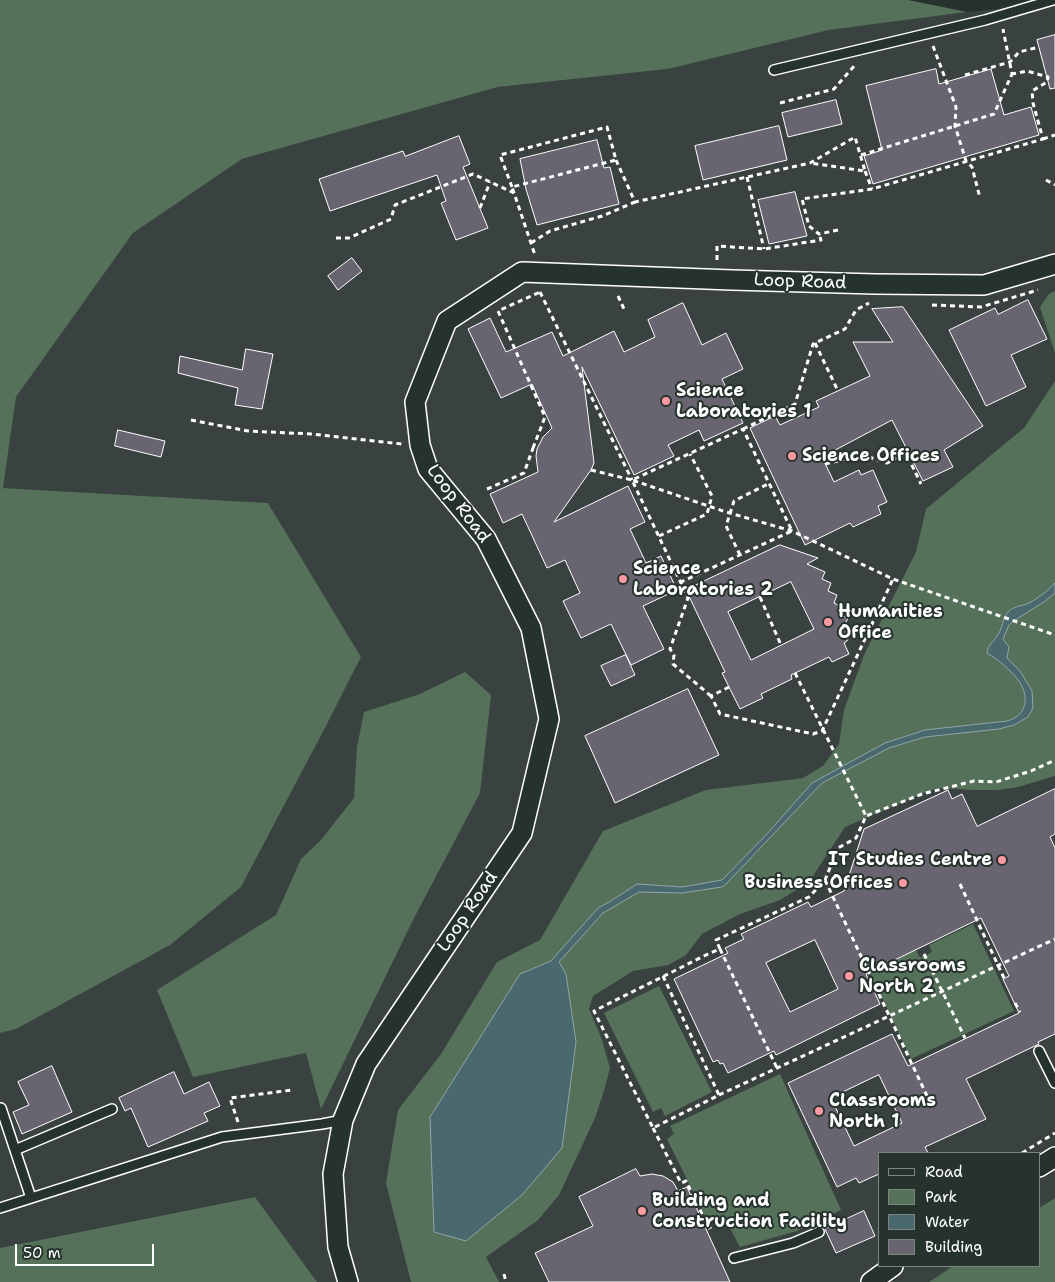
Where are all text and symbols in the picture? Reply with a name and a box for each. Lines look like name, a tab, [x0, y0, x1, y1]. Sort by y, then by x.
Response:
street label: Loop Road	[753, 270, 847, 294]
place label: Science Laboratories 1	[676, 380, 811, 422]
marker: Science Laboratories 1	[660, 395, 672, 407]
place label: Science Offices	[802, 445, 940, 467]
marker: Science Offices	[786, 450, 798, 462]
street label: Loop Road	[421, 460, 495, 548]
place label: Science Laboratories 2	[633, 558, 773, 600]
marker: Science Laboratories 2	[617, 573, 629, 585]
place label: Humanities Office	[838, 601, 943, 644]
marker: Humanities Office	[822, 616, 834, 628]
place label: IT Studies Centre	[828, 849, 992, 871]
marker: IT Studies Centre	[996, 854, 1008, 866]
street label: Loop Road	[433, 868, 503, 956]
place label: Business Offices	[744, 872, 893, 894]
marker: Business Offices	[897, 877, 909, 889]
place label: Classrooms North 2	[859, 955, 966, 998]
marker: Classrooms North 2	[843, 970, 855, 982]
place label: Classrooms North 1	[829, 1090, 936, 1132]
marker: Classrooms North 1	[813, 1105, 825, 1117]
legend	[878, 1152, 1040, 1267]
text: Road	[925, 1162, 963, 1182]
text: Park	[925, 1187, 957, 1207]
place label: Building and Construction Facility	[652, 1190, 847, 1232]
marker: Building and Construction Facility	[636, 1205, 648, 1217]
text: Water	[925, 1212, 969, 1232]
scale bar	[18, 1234, 156, 1266]
text: Building	[925, 1237, 982, 1257]
text: 50 m	[23, 1243, 61, 1263]

